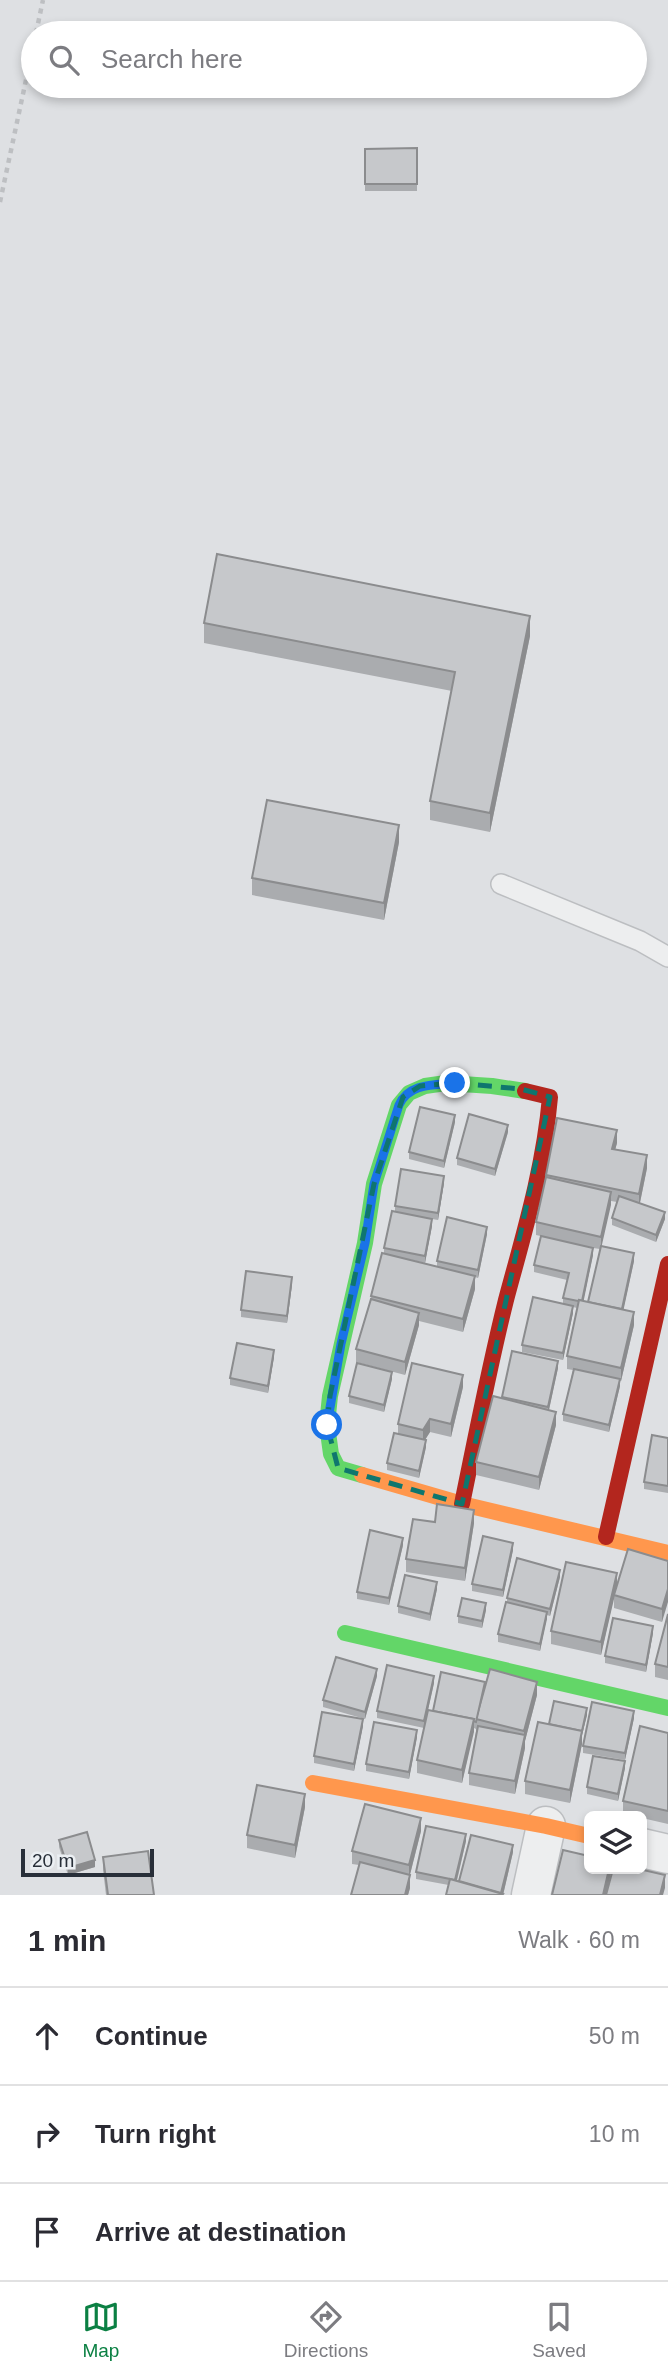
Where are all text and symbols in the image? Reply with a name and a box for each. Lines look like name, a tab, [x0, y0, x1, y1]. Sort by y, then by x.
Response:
search box	[21, 21, 647, 98]
icon: search	[45, 41, 83, 79]
text: Search here	[101, 44, 243, 74]
route end	[439, 1067, 470, 1098]
route start	[311, 1409, 342, 1440]
map controls	[584, 1811, 647, 1874]
button: layers	[584, 1811, 647, 1874]
scale bar	[21, 1846, 154, 1878]
text: 20 m	[32, 1850, 74, 1871]
text: 1 min	[28, 1924, 106, 1957]
text: Walk · 60 m	[518, 1927, 640, 1953]
icon: ahead	[28, 2017, 66, 2055]
text: Continue	[95, 2021, 208, 2051]
text: 50 m	[589, 2023, 640, 2049]
icon: right	[28, 2115, 66, 2153]
text: Turn right	[95, 2119, 216, 2149]
text: 10 m	[589, 2121, 640, 2147]
icon: arrive	[28, 2213, 66, 2251]
text: Arrive at destination	[95, 2217, 346, 2247]
tab: Map	[82, 2298, 120, 2362]
tab: Directions	[284, 2298, 368, 2362]
tab: Saved	[532, 2298, 586, 2362]

